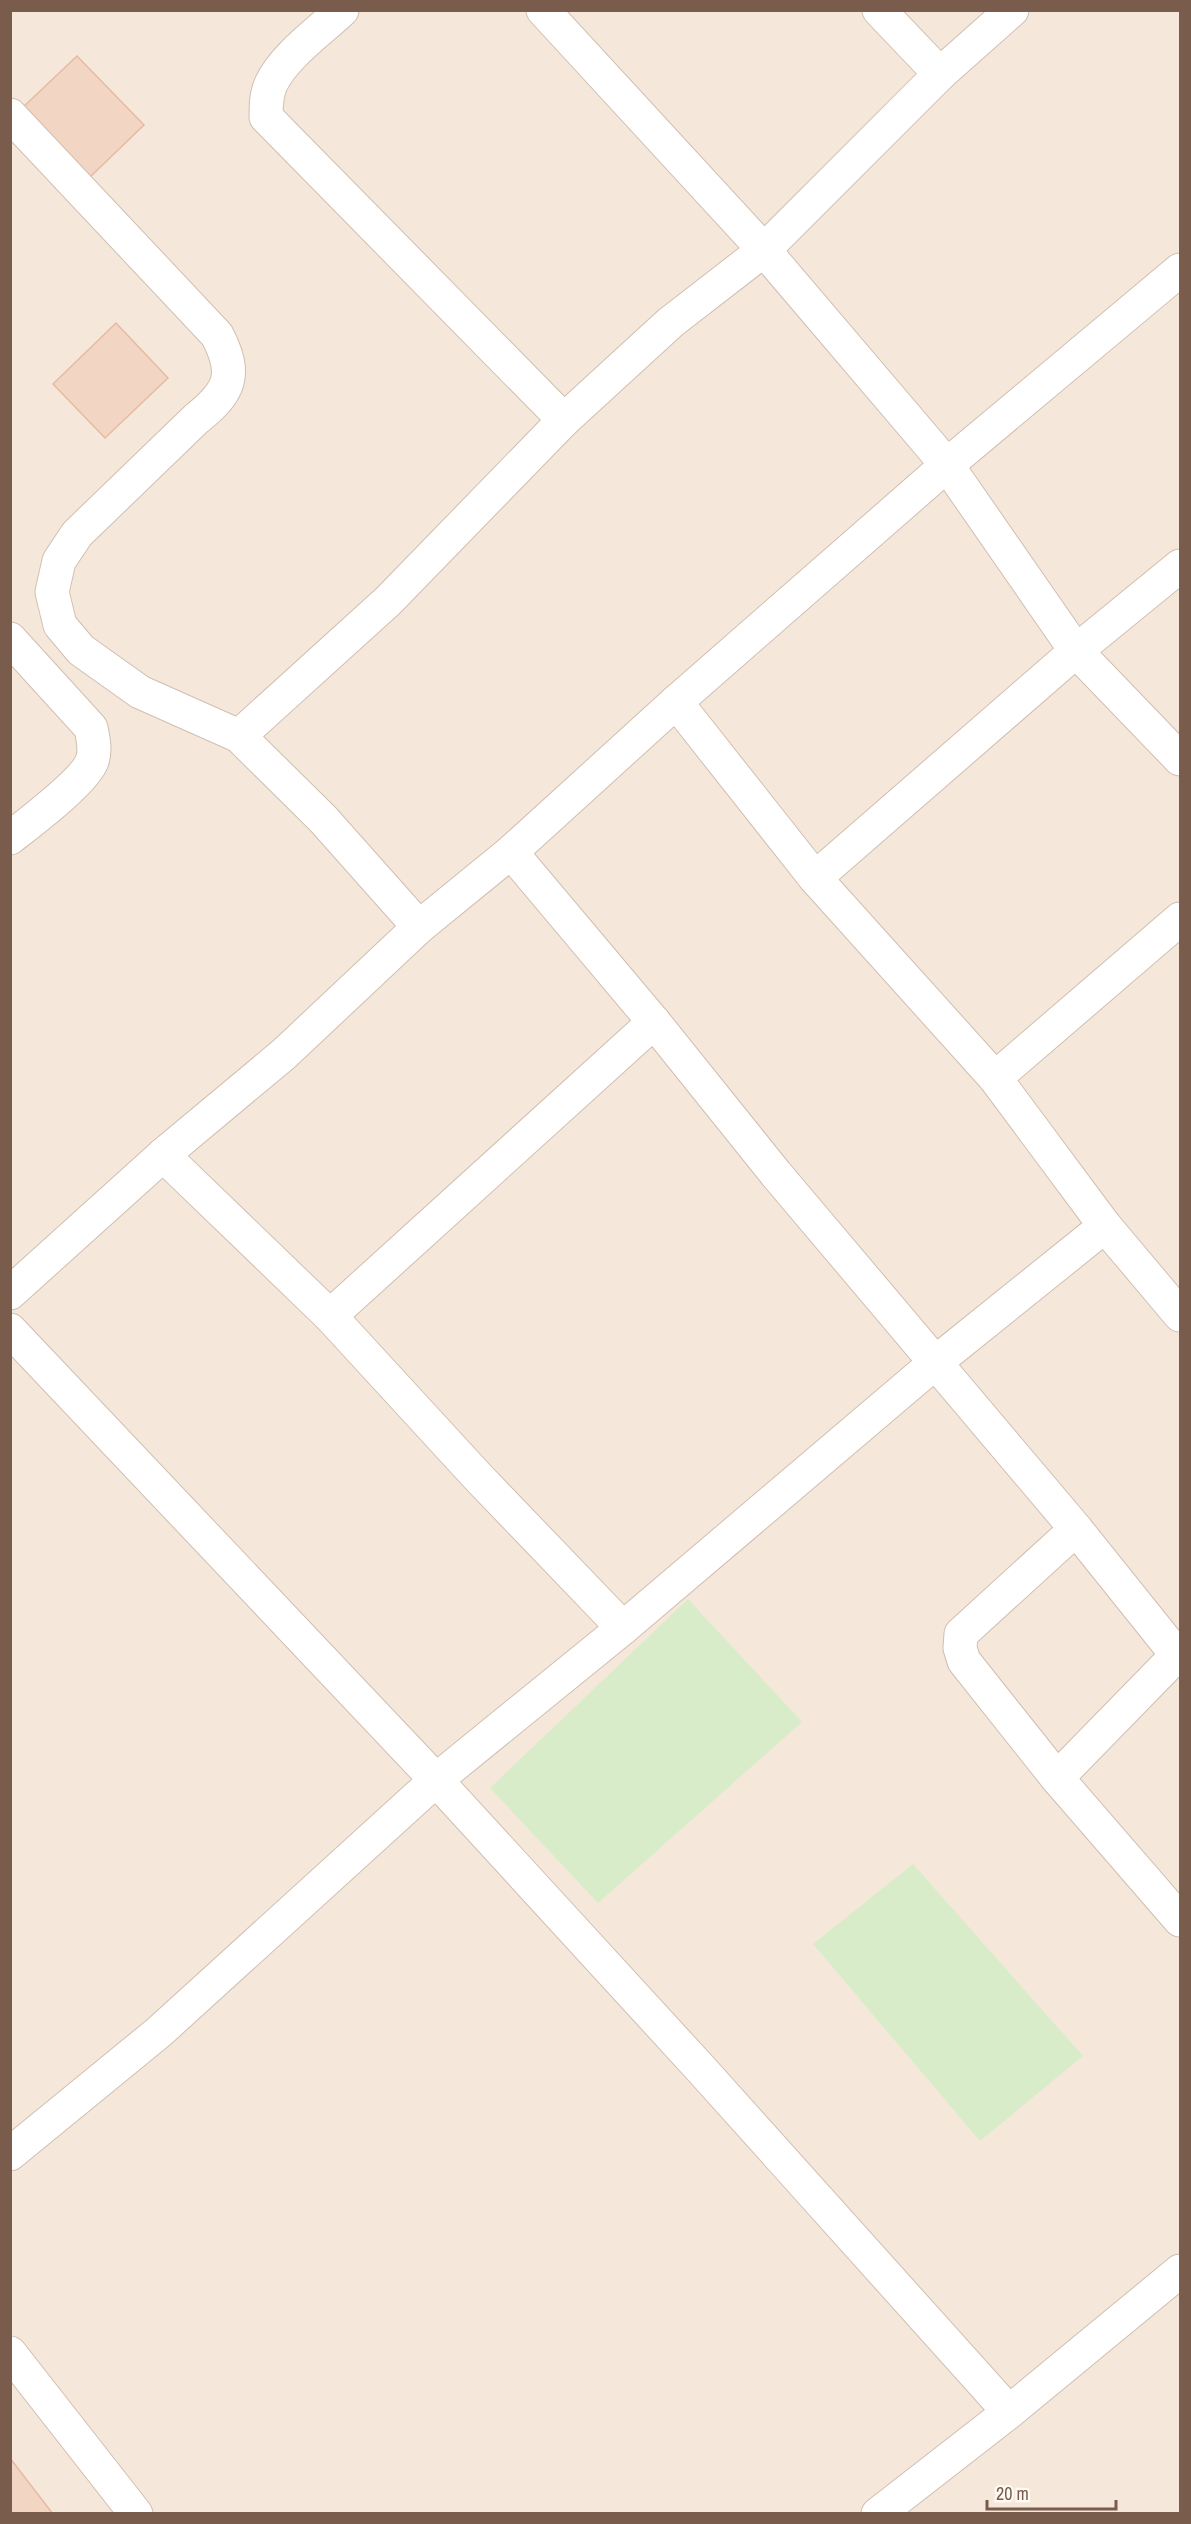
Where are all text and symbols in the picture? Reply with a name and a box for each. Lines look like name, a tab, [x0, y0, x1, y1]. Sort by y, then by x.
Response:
scale bar	[987, 2473, 1116, 2511]
text: 20 m	[996, 2481, 1029, 2506]

